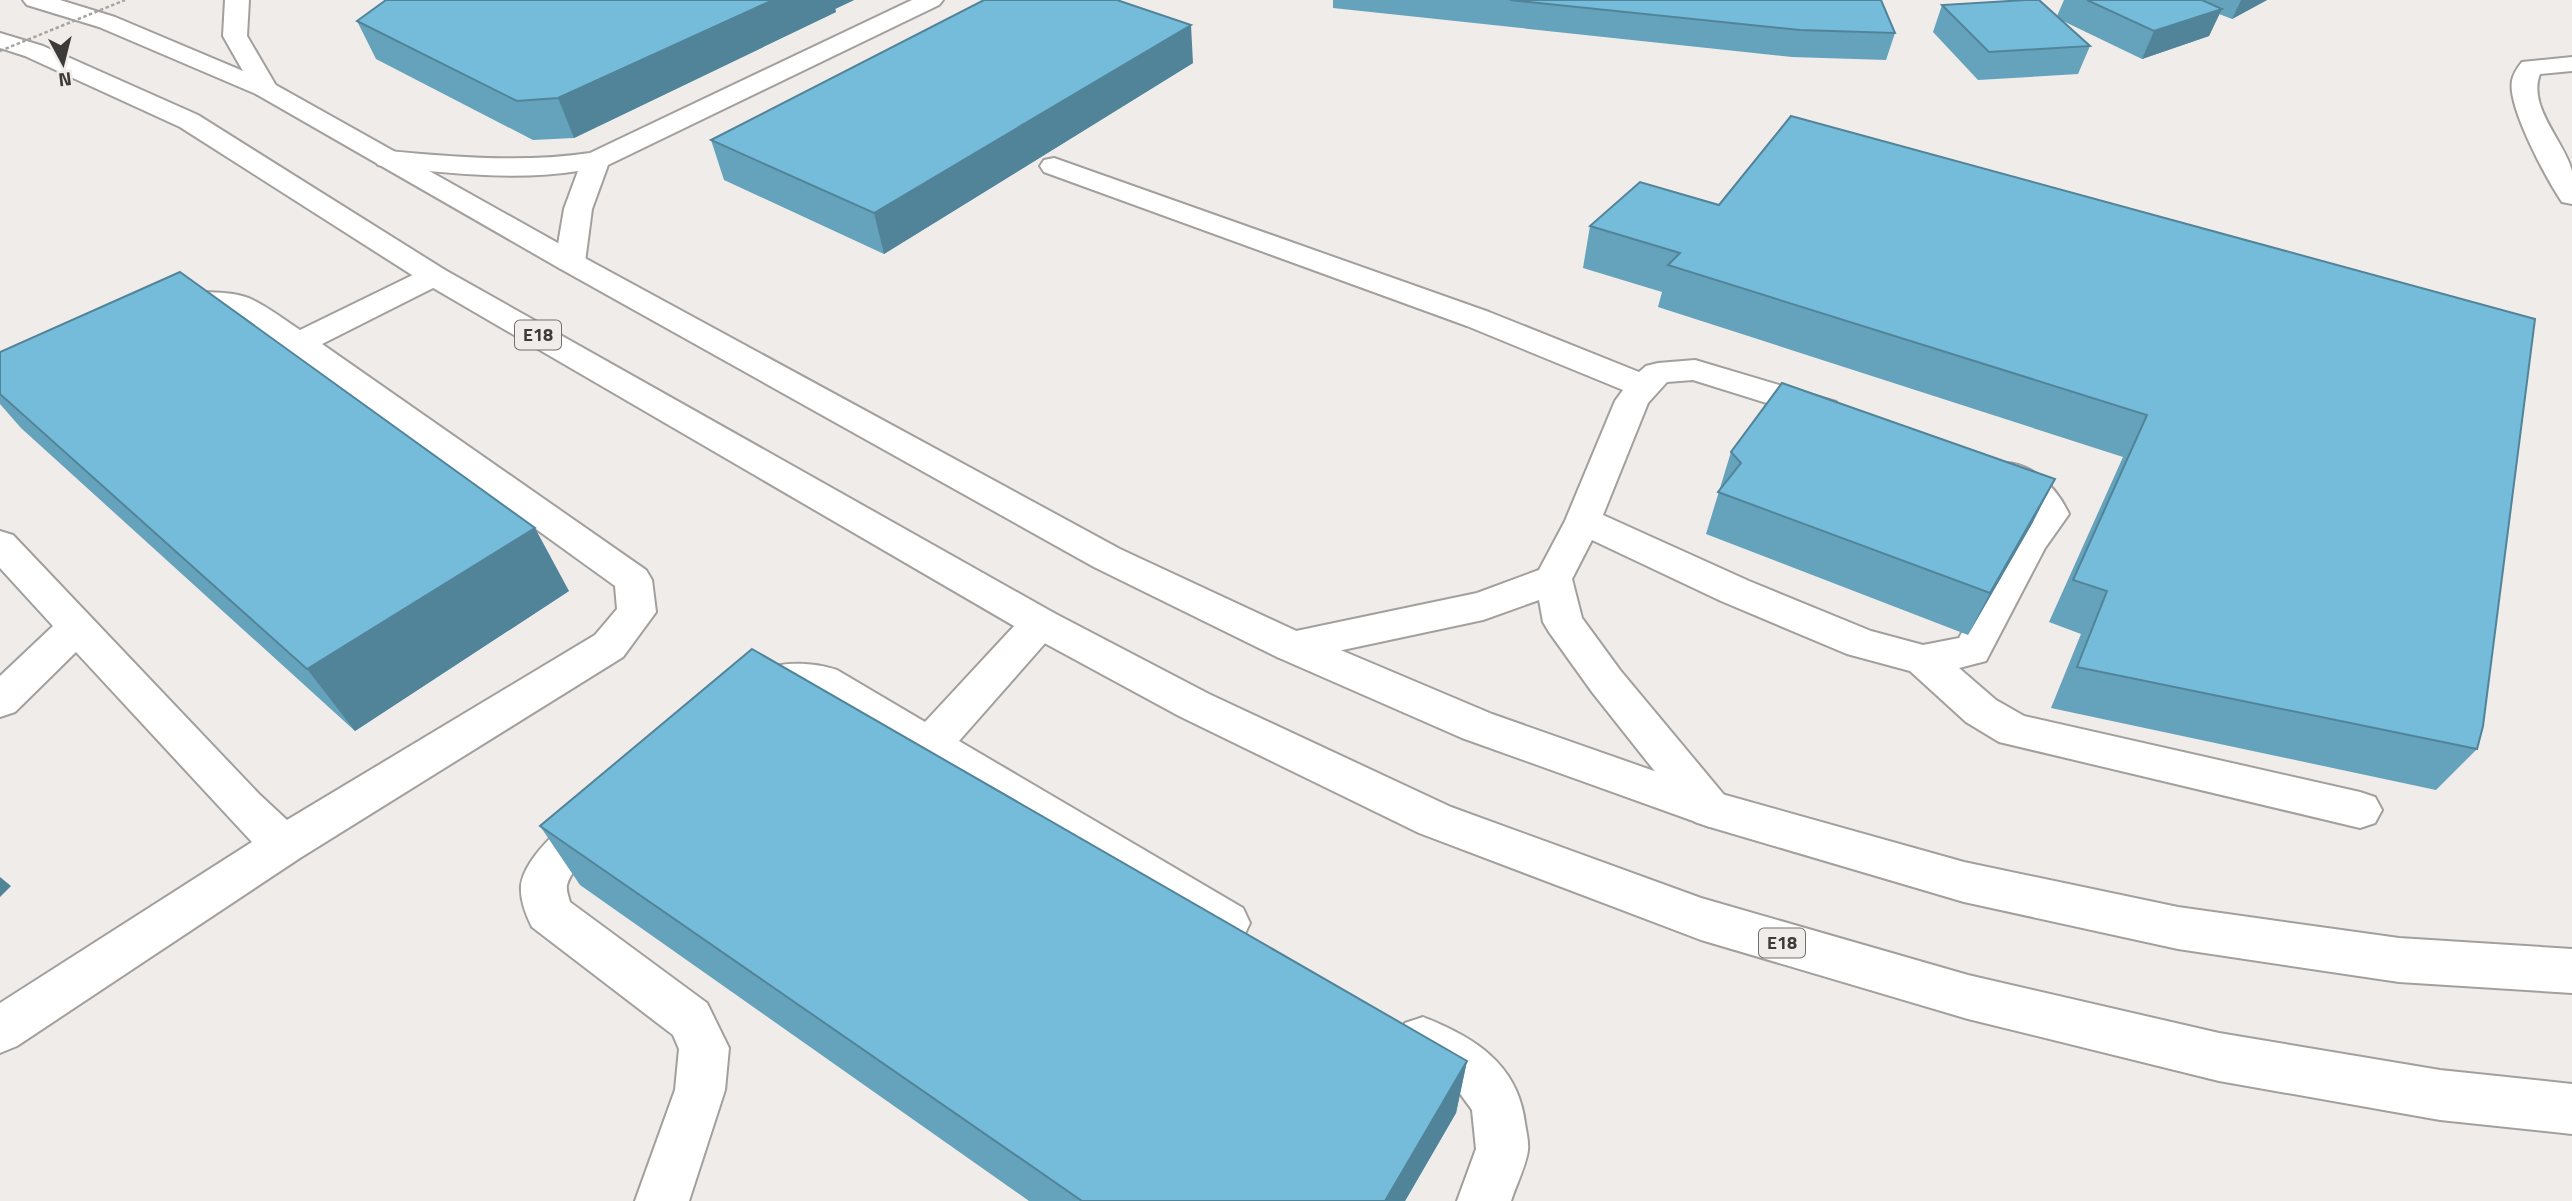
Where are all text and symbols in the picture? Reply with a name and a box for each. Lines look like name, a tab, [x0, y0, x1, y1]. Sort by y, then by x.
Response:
north arrow	[28, 28, 98, 98]
text: N	[57, 65, 73, 96]
road number: E18	[515, 320, 561, 349]
road number: E18	[1759, 928, 1805, 958]

